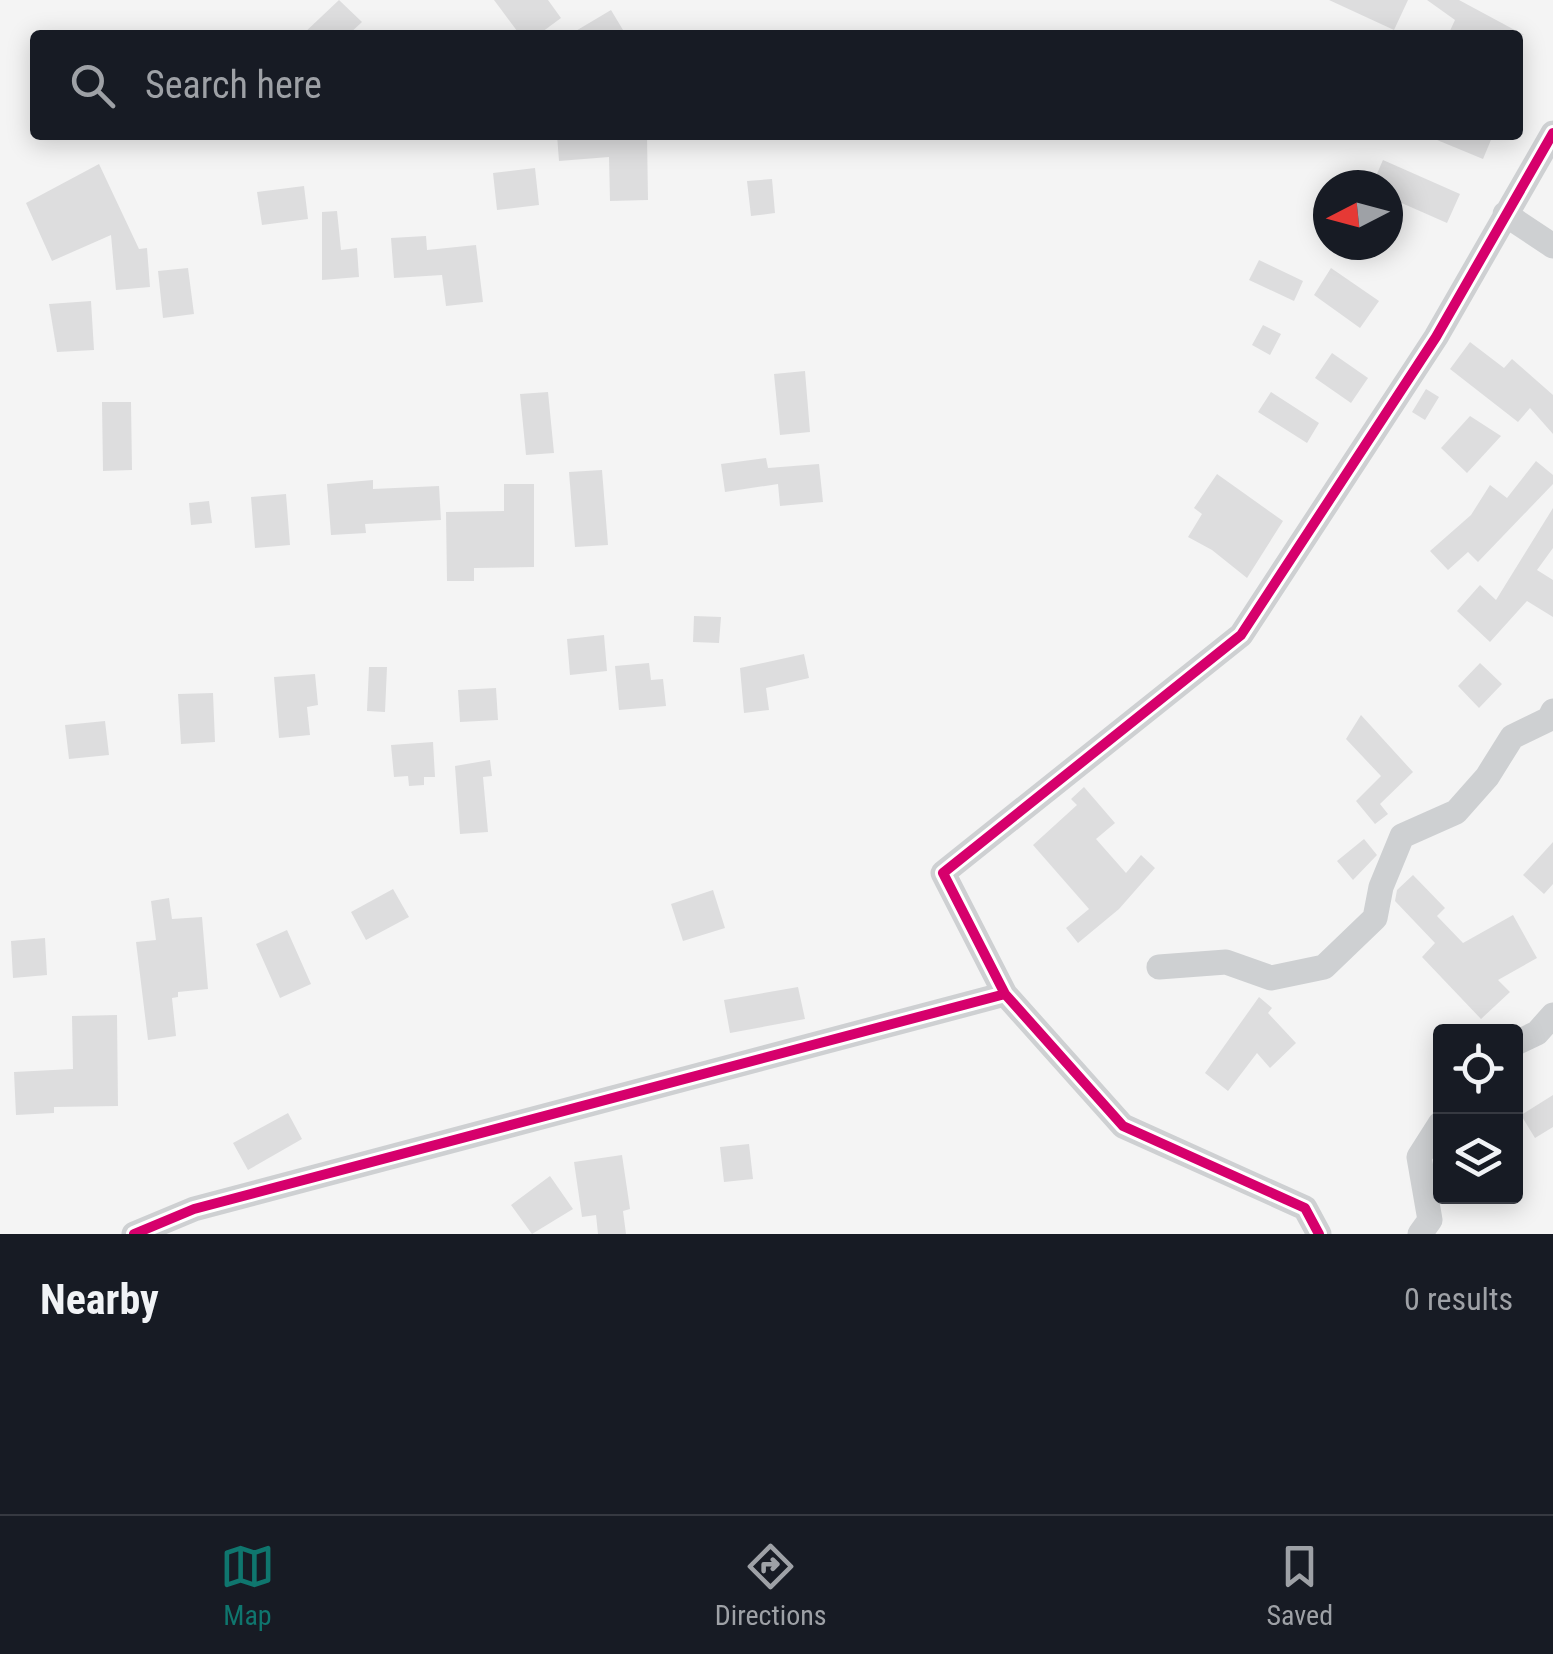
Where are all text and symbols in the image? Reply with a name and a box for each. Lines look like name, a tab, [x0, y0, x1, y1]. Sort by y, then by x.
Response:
search box	[30, 30, 1523, 140]
icon: search	[65, 58, 120, 113]
text: Search here	[145, 63, 322, 107]
north arrow	[1313, 170, 1403, 260]
map controls	[1433, 1024, 1523, 1204]
button: locate	[1433, 1024, 1523, 1114]
button: layers	[1433, 1114, 1523, 1204]
text: Nearby	[40, 1275, 159, 1324]
text: 0 results	[1404, 1280, 1513, 1318]
tab: Map	[220, 1539, 275, 1632]
tab: Directions	[715, 1539, 827, 1632]
tab: Saved	[1266, 1539, 1333, 1632]

